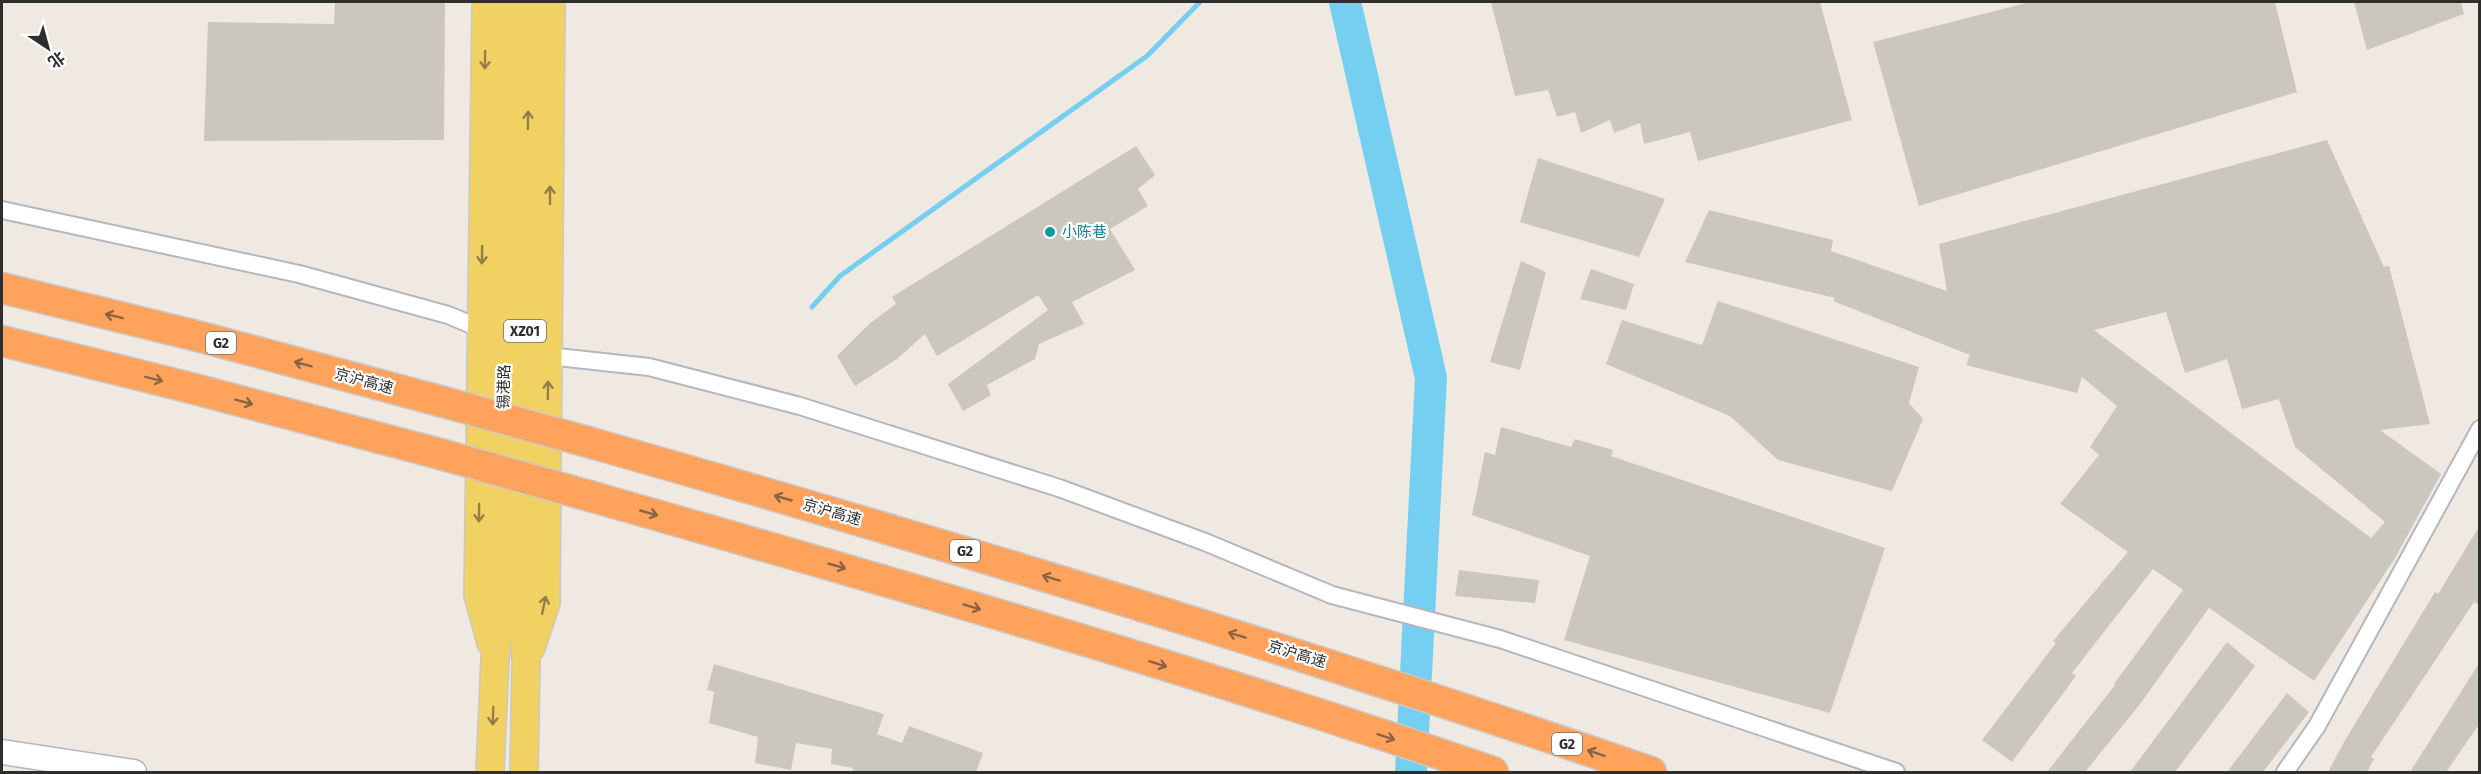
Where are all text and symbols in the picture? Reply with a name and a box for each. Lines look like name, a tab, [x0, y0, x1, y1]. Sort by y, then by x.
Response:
north arrow	[18, 18, 78, 78]
text: 北	[44, 47, 69, 72]
one-way arrow	[479, 49, 491, 69]
one-way arrow	[522, 110, 534, 130]
one-way arrow	[544, 185, 556, 205]
place label: 小陈巷	[1062, 223, 1107, 241]
marker: 小陈巷	[1043, 225, 1057, 239]
one-way arrow	[477, 244, 488, 264]
one-way arrow	[105, 309, 124, 321]
road number: XZ01	[504, 320, 546, 342]
road number: G2	[206, 332, 236, 354]
one-way arrow	[293, 358, 312, 370]
street label: 锡港路	[495, 364, 513, 410]
street label: 京沪高速	[333, 365, 395, 397]
one-way arrow	[144, 373, 163, 385]
one-way arrow	[542, 380, 554, 400]
one-way arrow	[234, 397, 253, 408]
one-way arrow	[774, 492, 793, 503]
street label: 京沪高速	[801, 495, 863, 529]
one-way arrow	[473, 502, 485, 522]
one-way arrow	[639, 508, 658, 519]
road number: G2	[950, 540, 980, 562]
one-way arrow	[827, 561, 846, 573]
one-way arrow	[1042, 571, 1061, 582]
one-way arrow	[539, 596, 550, 616]
one-way arrow	[962, 602, 981, 613]
one-way arrow	[1228, 629, 1247, 640]
street label: 京沪高速	[1266, 637, 1328, 671]
one-way arrow	[1148, 659, 1167, 670]
one-way arrow	[487, 705, 498, 725]
one-way arrow	[1376, 732, 1395, 743]
road number: G2	[1552, 733, 1582, 755]
one-way arrow	[1587, 747, 1606, 758]

